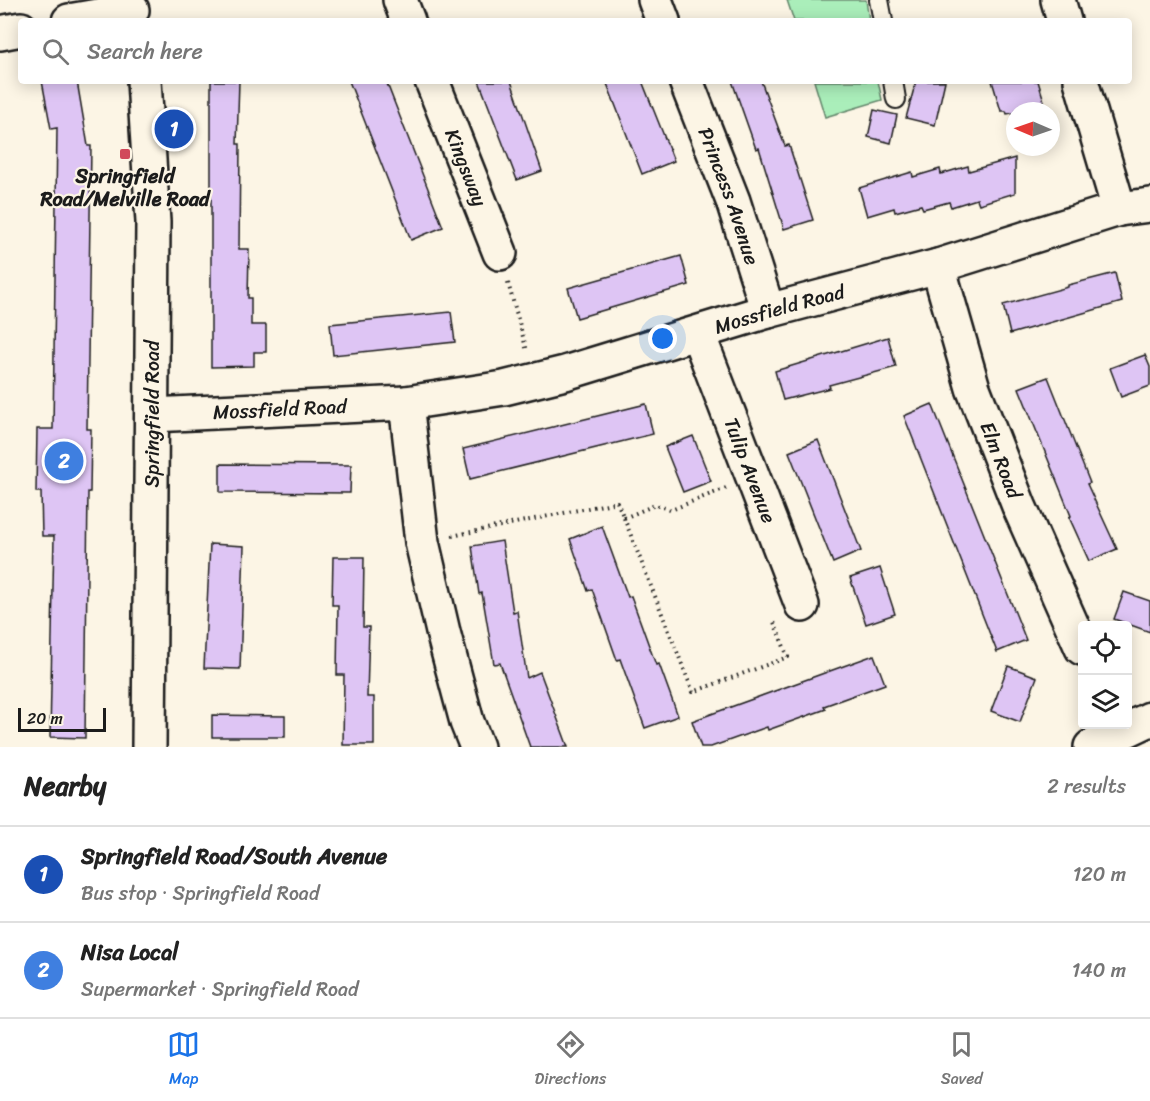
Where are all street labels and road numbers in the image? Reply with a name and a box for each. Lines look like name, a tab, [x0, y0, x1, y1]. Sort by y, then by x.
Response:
street label: Princess Avenue	[688, 122, 770, 270]
street label: Kingsway	[435, 123, 498, 212]
street label: Mossfield Road	[710, 274, 850, 344]
street label: Springfield Road	[135, 339, 170, 487]
street label: Mossfield Road	[212, 388, 349, 430]
street label: Tulip Avenue	[714, 412, 787, 528]
street label: Elm Road	[970, 416, 1032, 505]

